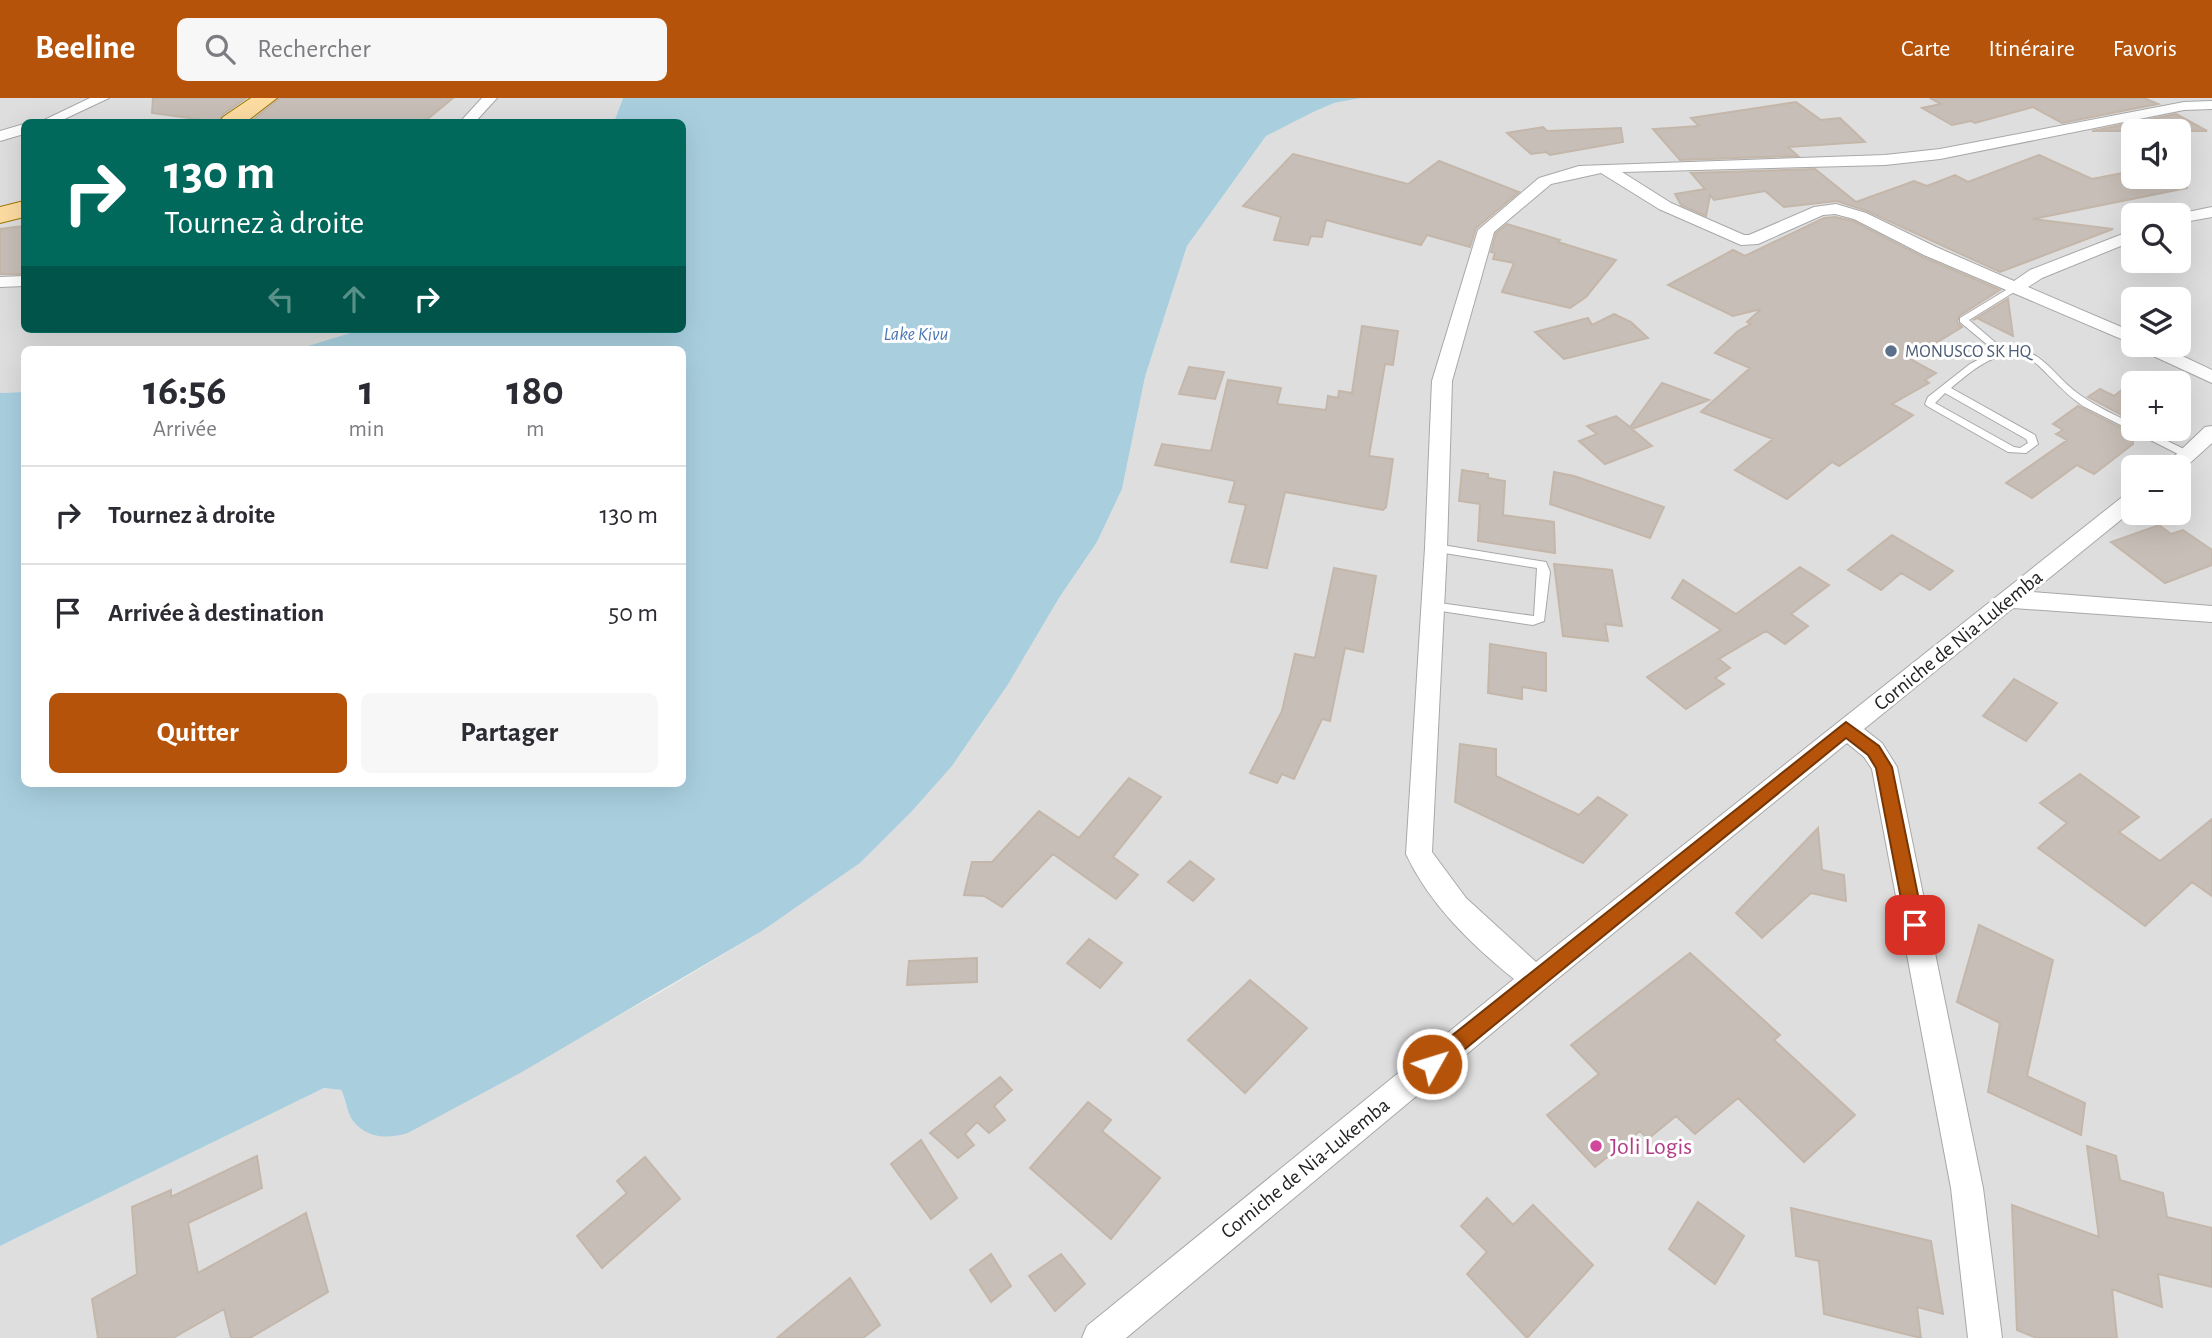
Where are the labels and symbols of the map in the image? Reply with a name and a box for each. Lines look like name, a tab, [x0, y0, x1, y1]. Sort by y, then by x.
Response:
water label: Lake Kivu	[884, 325, 949, 344]
marker: MONUSCO SK HQ	[1883, 343, 1899, 359]
place label: MONUSCO SK HQ	[1905, 343, 2034, 361]
street label: Corniche de Nia-Lukemba	[1870, 566, 2047, 715]
pin	[1885, 895, 1945, 955]
position arrow	[1395, 1027, 1469, 1101]
street label: Corniche de Nia-Lukemba	[1217, 1094, 1394, 1243]
place label: Joli Logis	[1610, 1135, 1692, 1159]
marker: Joli Logis	[1588, 1138, 1604, 1154]

